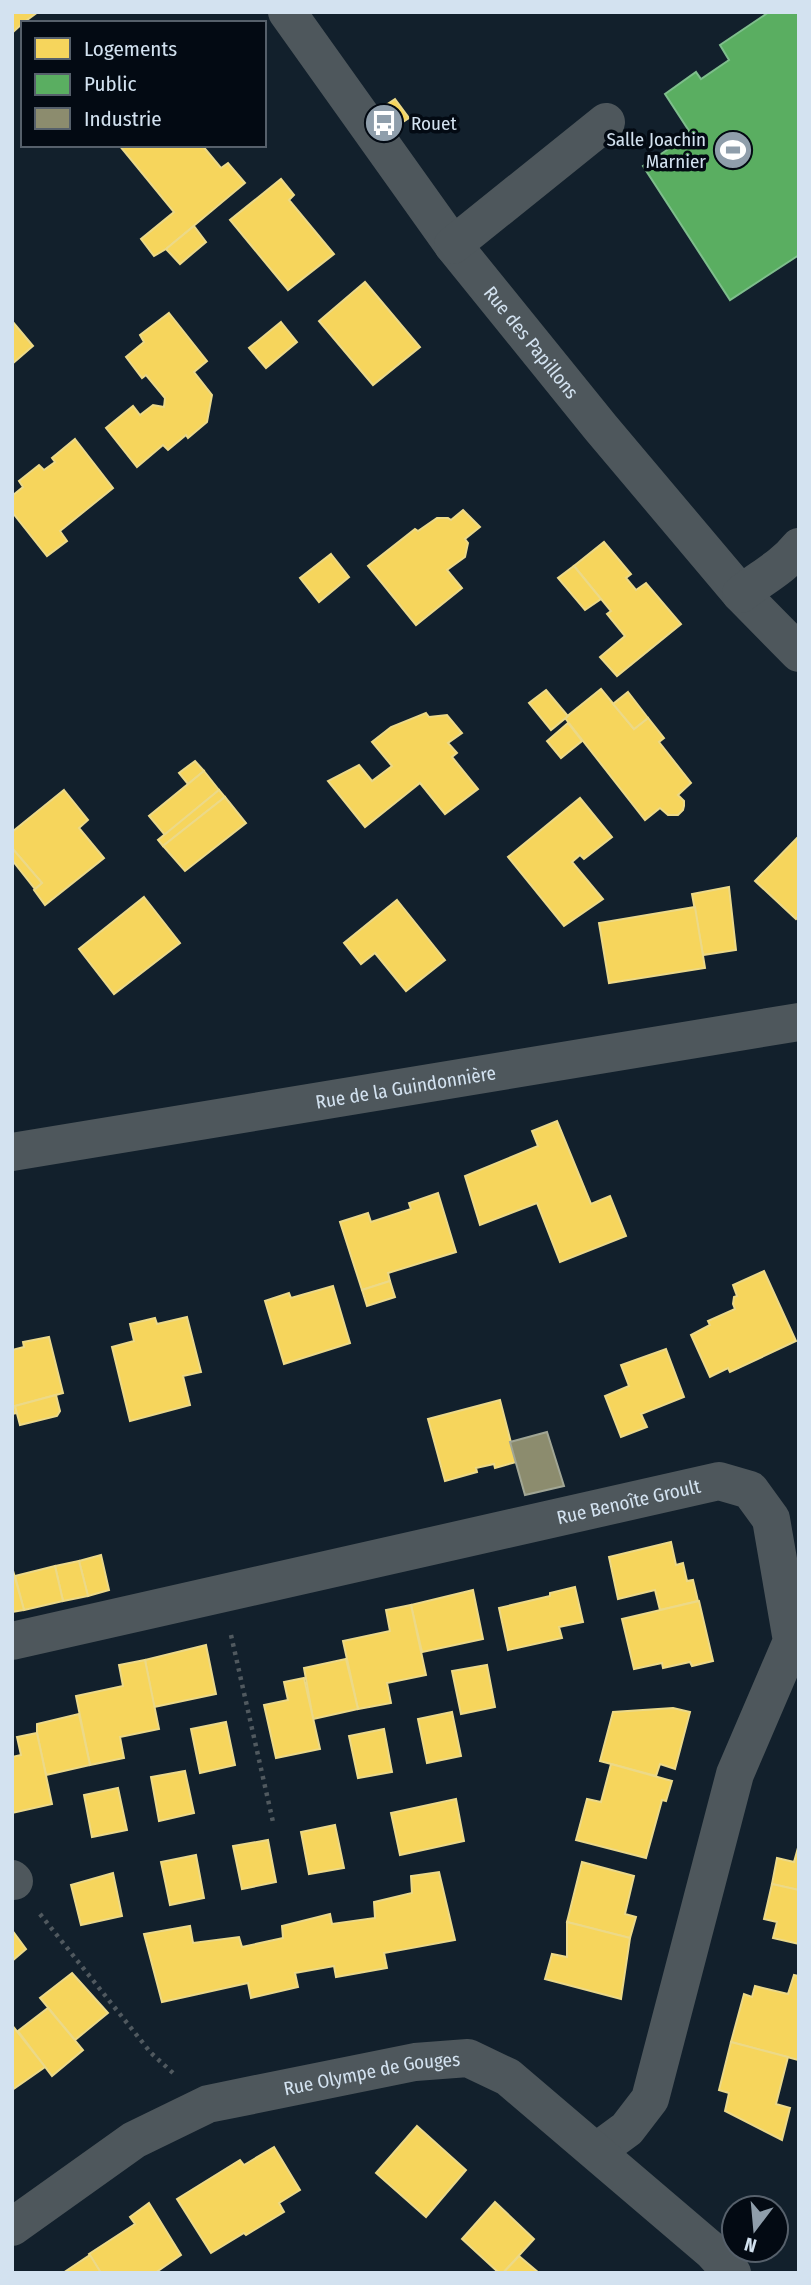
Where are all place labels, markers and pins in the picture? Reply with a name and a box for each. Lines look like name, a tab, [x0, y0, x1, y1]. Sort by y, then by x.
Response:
bus stop icon: Rouet	[363, 102, 405, 144]
place label: Rouet	[411, 112, 457, 135]
place label: Salle Joachin Marnier	[606, 128, 706, 173]
sports icon: Salle Joachin Marnier	[712, 129, 754, 171]

